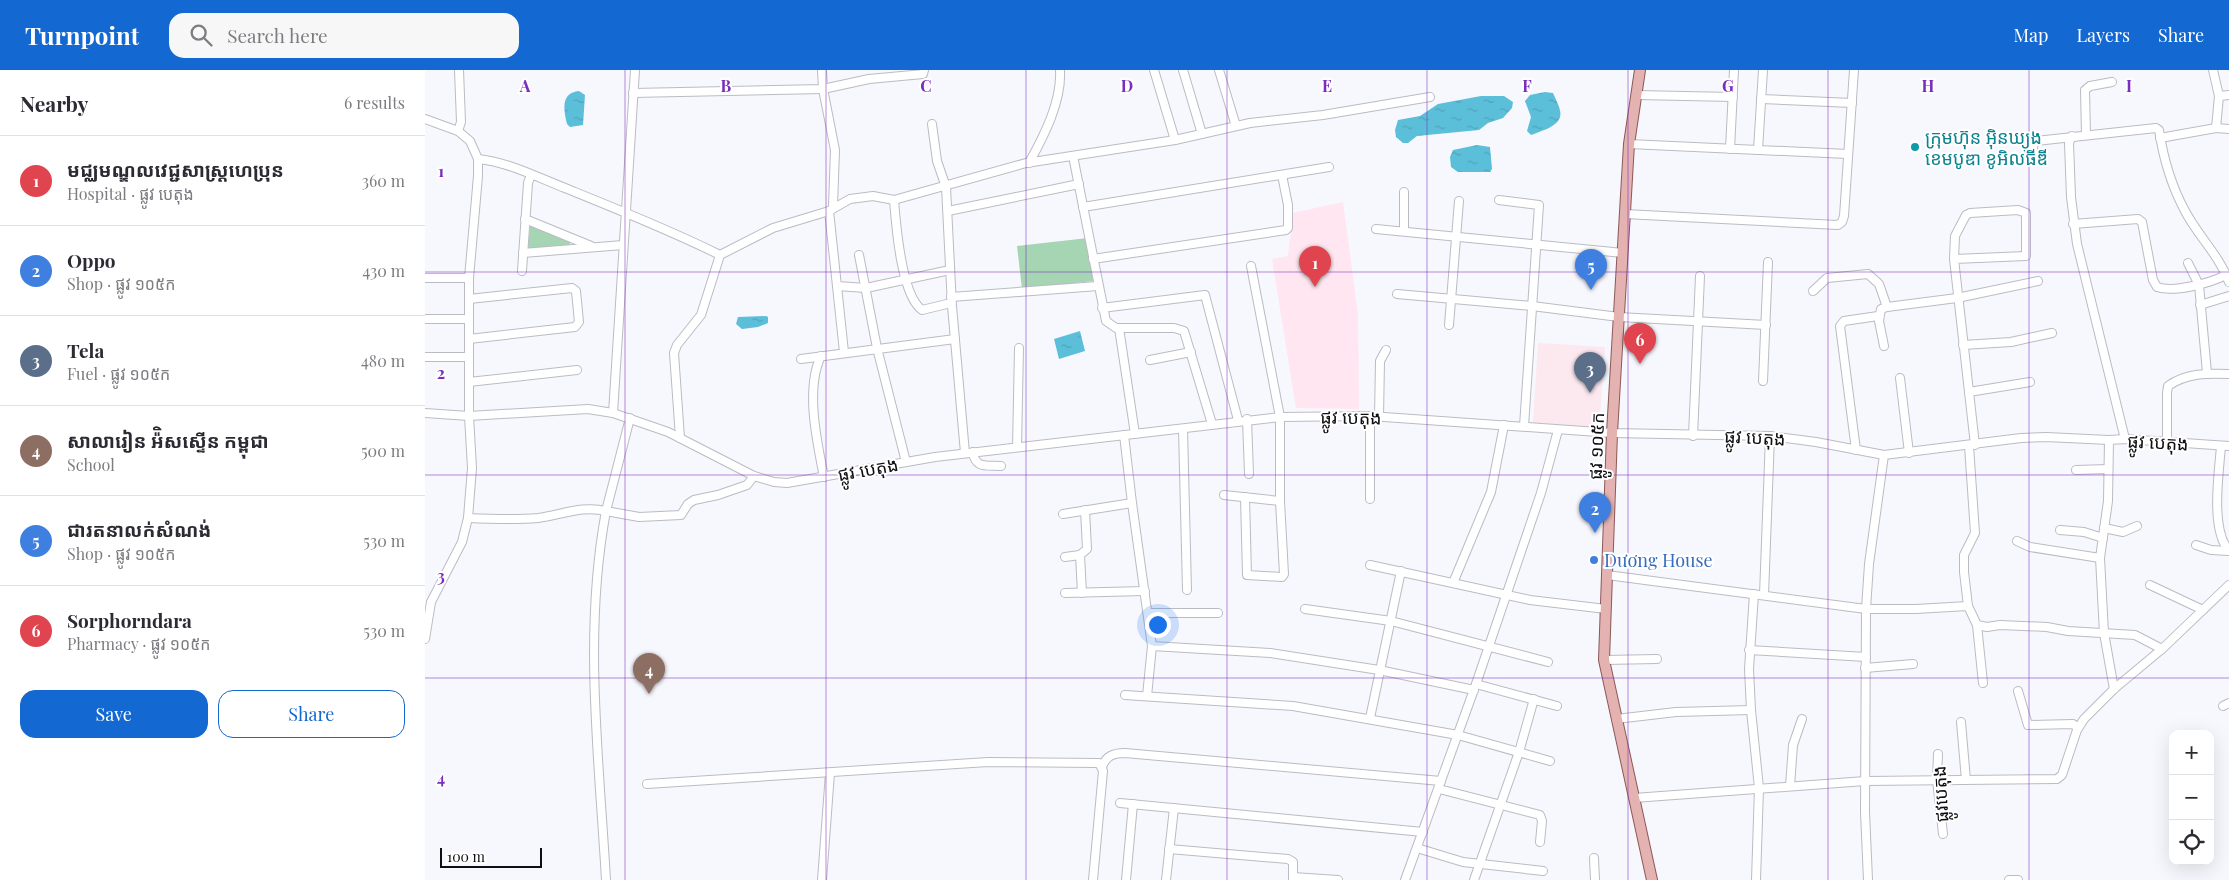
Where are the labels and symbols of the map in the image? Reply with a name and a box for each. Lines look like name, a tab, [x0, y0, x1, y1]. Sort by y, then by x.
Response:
text: A	[519, 75, 531, 96]
text: B	[721, 75, 732, 96]
text: C	[920, 75, 932, 96]
text: D	[1121, 75, 1133, 96]
text: E	[1322, 75, 1332, 96]
text: F	[1522, 75, 1532, 96]
text: G	[1722, 75, 1734, 96]
text: H	[1922, 75, 1935, 96]
text: I	[2126, 75, 2132, 96]
place label: ក្រុមហ៊ុន អ៊ិនឃ្យុង ខេមបូឌា ខូអិលធីឌី	[1925, 125, 2048, 170]
marker: ក្រុមហ៊ុន អ៊ិនឃ្យុង ខេមបូឌា ខូអិលធីឌី	[1909, 141, 1921, 153]
text: 1	[438, 160, 444, 181]
pin: 1	[1299, 246, 1331, 287]
pin: 5	[1575, 249, 1607, 290]
pin: 6	[1624, 323, 1656, 364]
pin: 3	[1574, 352, 1606, 393]
text: 2	[437, 362, 445, 383]
street label: ផ្លូវ បេតុង	[1320, 404, 1382, 435]
street label: ផ្លូវ ១០៥ក	[1583, 412, 1614, 480]
street label: ផ្លូវ បេតុង	[1724, 423, 1786, 456]
street label: ផ្លូវ បេតុង	[2127, 428, 2189, 461]
street label: ផ្លូវ បេតុង	[836, 452, 901, 491]
pin: 2	[1579, 492, 1611, 533]
place label: Dương House	[1604, 548, 1713, 572]
marker: Dương House	[1588, 554, 1600, 566]
text: 3	[437, 565, 445, 586]
your location	[1145, 612, 1171, 638]
pin: 4	[633, 653, 665, 694]
street label: ផ្លូវបេតុង	[1927, 765, 1959, 823]
text: 4	[437, 767, 445, 788]
scale bar	[440, 845, 543, 868]

